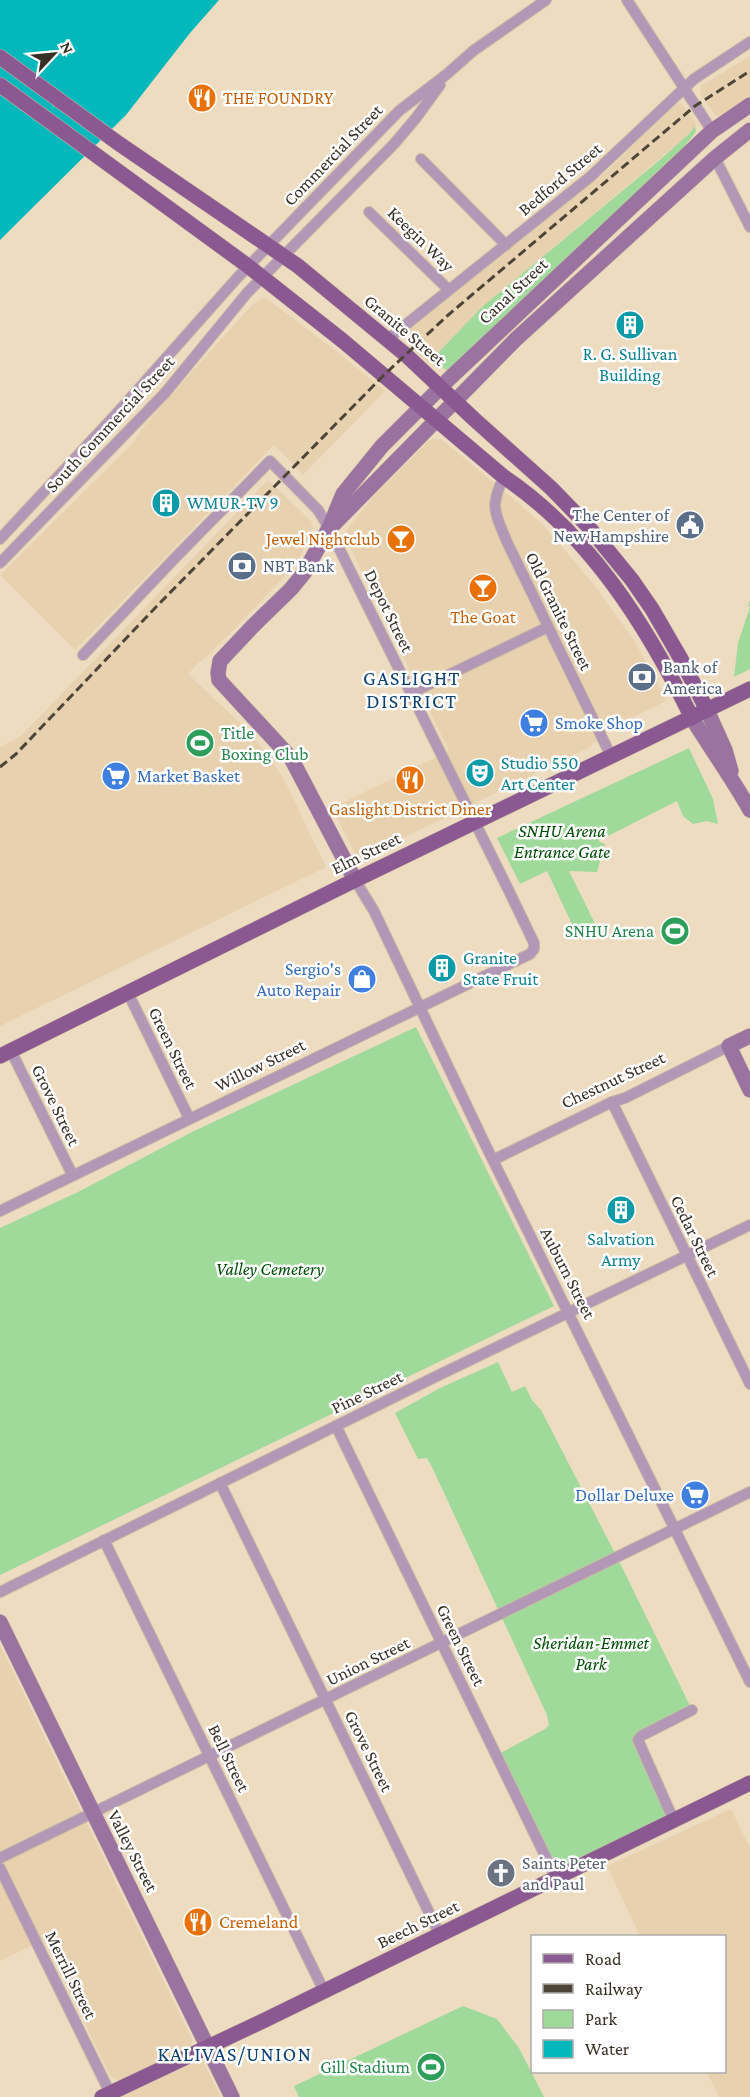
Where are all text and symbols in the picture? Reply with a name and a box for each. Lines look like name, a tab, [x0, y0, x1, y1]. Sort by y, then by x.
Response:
north arrow	[24, 24, 84, 84]
text: N	[57, 39, 77, 56]
restaurant icon: THE FOUNDRY	[186, 82, 218, 114]
place label: THE FOUNDRY	[223, 88, 334, 108]
street label: Commercial Street	[280, 99, 387, 210]
street label: Bedford Street	[514, 138, 606, 220]
street label: Keegin Way	[384, 202, 459, 276]
street label: Canal Street	[474, 253, 552, 328]
street label: Granite Street	[360, 290, 450, 370]
building icon: R. G. Sullivan Building	[614, 309, 646, 341]
place label: R. G. Sullivan Building	[583, 344, 678, 385]
street label: South Commercial Street	[42, 351, 179, 496]
building icon: WMUR-TV 9	[150, 487, 182, 519]
place label: WMUR-TV 9	[187, 493, 279, 513]
place label: The Center of New Hampshire	[553, 505, 671, 546]
public building icon: The Center of New Hampshire	[674, 509, 706, 541]
bar icon: Jewel Nightclub	[385, 523, 417, 555]
place label: Jewel Nightclub	[264, 529, 380, 549]
street label: Old Granite Street	[522, 549, 597, 674]
bank icon: NBT Bank	[226, 550, 258, 582]
place label: NBT Bank	[263, 556, 335, 576]
street label: Depot Street	[360, 566, 418, 657]
bar icon: The Goat	[467, 572, 499, 604]
place label: The Goat	[450, 607, 517, 627]
place label: Bank of America	[663, 657, 723, 698]
bank icon: Bank of America	[626, 661, 658, 693]
district label: GASLIGHT DISTRICT	[363, 667, 461, 712]
supermarket icon: Smoke Shop	[518, 707, 550, 739]
place label: Smoke Shop	[555, 713, 643, 733]
place label: Title Boxing Club	[221, 723, 309, 764]
sports icon: Title Boxing Club	[184, 727, 216, 759]
place label: Studio 550 Art Center	[501, 753, 578, 794]
theatre icon: Studio 550 Art Center	[464, 757, 496, 789]
supermarket icon: Market Basket	[100, 760, 132, 792]
restaurant icon: Gaslight District Diner	[394, 764, 426, 796]
place label: Market Basket	[137, 766, 241, 786]
place label: Gaslight District Diner	[329, 799, 492, 819]
park label: SNHU Arena Entrance Gate	[514, 821, 610, 862]
street label: Elm Street	[328, 827, 405, 878]
sports icon: SNHU Arena	[659, 915, 691, 947]
place label: SNHU Arena	[565, 921, 654, 941]
place label: Granite State Fruit	[463, 948, 539, 989]
building icon: Granite State Fruit	[426, 952, 458, 984]
place label: Sergio's Auto Repair	[257, 959, 342, 1000]
shop icon: Sergio's Auto Repair	[346, 963, 378, 995]
street label: Green Street	[145, 1004, 202, 1093]
street label: Willow Street	[212, 1034, 309, 1095]
street label: Chestnut Street	[558, 1047, 669, 1113]
street label: Grove Street	[28, 1061, 85, 1150]
street label: Cedar Street	[667, 1192, 724, 1281]
building icon: Salvation Army	[605, 1194, 637, 1226]
street label: Auburn Street	[536, 1224, 600, 1323]
place label: Salvation Army	[587, 1229, 655, 1270]
park label: Valley Cemetery	[216, 1259, 324, 1279]
street label: Pine Street	[328, 1366, 407, 1418]
supermarket icon: Dollar Deluxe	[679, 1479, 711, 1511]
place label: Dollar Deluxe	[575, 1485, 674, 1505]
street label: Green Street	[433, 1601, 490, 1690]
street label: Union Street	[323, 1632, 414, 1690]
park label: Sheridan-Emmet Park	[533, 1633, 650, 1674]
street label: Grove Street	[341, 1707, 398, 1796]
street label: Bell Street	[204, 1721, 254, 1796]
street label: Valley Street	[104, 1807, 163, 1896]
place label: Saints Peter and Paul	[522, 1853, 607, 1894]
church icon: Saints Peter and Paul	[485, 1857, 517, 1889]
street label: Beech Street	[374, 1895, 463, 1952]
restaurant icon: Cremeland	[182, 1906, 214, 1938]
place label: Cremeland	[219, 1912, 299, 1932]
street label: Merrill Street	[41, 1928, 101, 2023]
legend	[531, 1935, 726, 2073]
text: Road	[585, 1949, 622, 1969]
text: Railway	[585, 1979, 643, 1999]
text: Park	[585, 2009, 617, 2029]
text: Water	[585, 2039, 630, 2059]
district label: KALIVAS/UNION	[158, 2043, 312, 2065]
sports icon: Gill Stadium	[415, 2051, 447, 2083]
place label: Gill Stadium	[320, 2057, 411, 2077]

